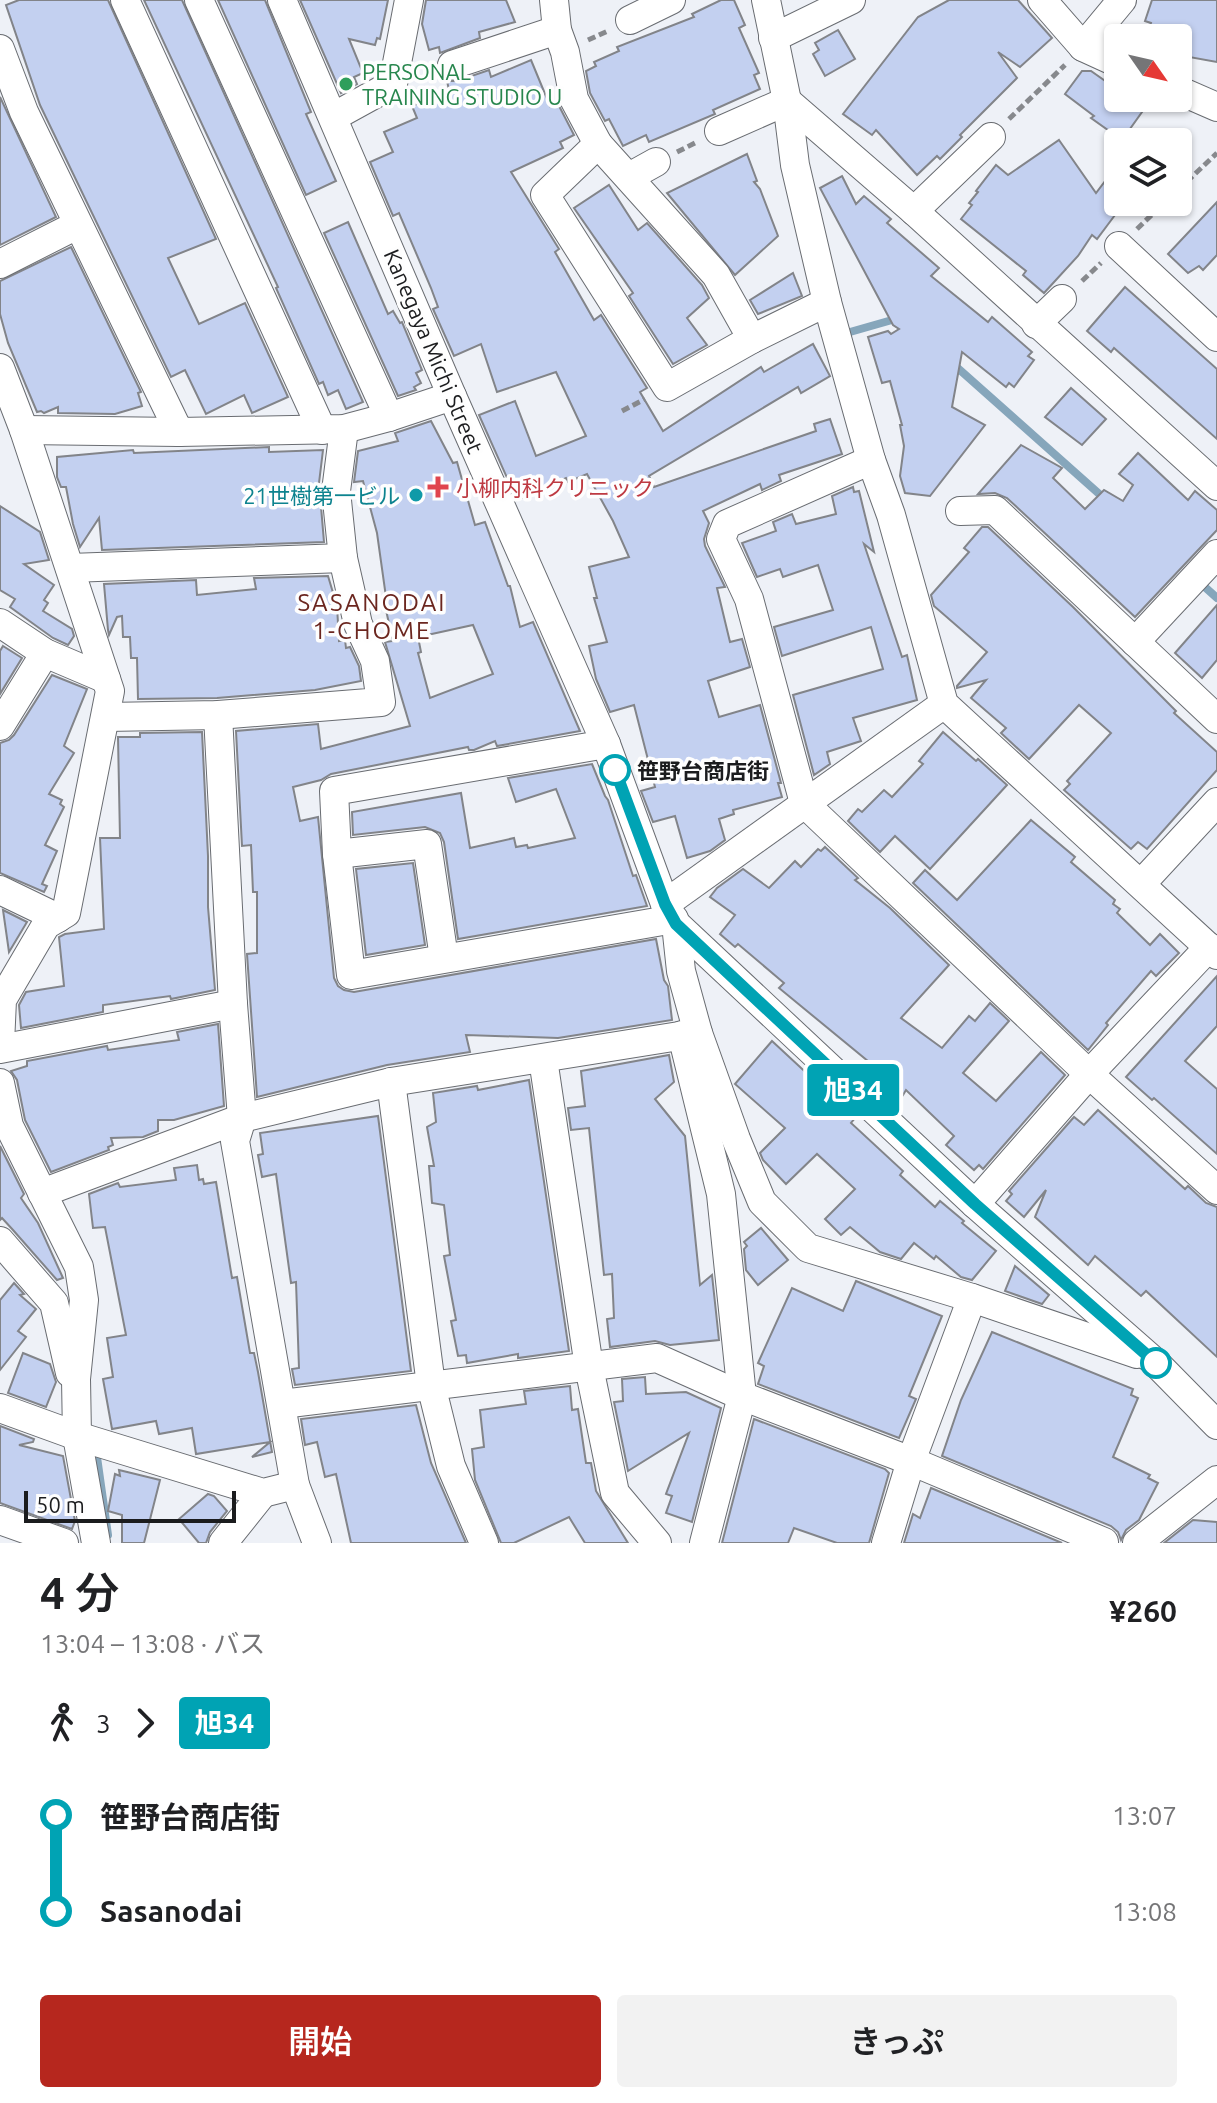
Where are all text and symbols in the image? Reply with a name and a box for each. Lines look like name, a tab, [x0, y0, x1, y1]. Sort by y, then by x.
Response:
north arrow	[1104, 24, 1192, 112]
map controls	[1104, 24, 1192, 216]
place label: PERSONAL TRAINING STUDIO U	[362, 59, 562, 109]
marker: PERSONAL TRAINING STUDIO U	[337, 75, 355, 93]
button: layers	[1104, 128, 1192, 216]
street label: Kanegaya Michi Street	[380, 245, 488, 457]
place label: 小柳内科クリニック	[456, 475, 654, 500]
marker: 小柳内科クリニック	[427, 476, 449, 498]
place label: 21世樹第一ビル	[243, 483, 400, 508]
marker: 21世樹第一ビル	[407, 486, 425, 504]
district label: SASANODAI 1-CHOME	[298, 589, 446, 644]
marker: 笹野台商店街	[600, 755, 630, 785]
place label: 笹野台商店街	[637, 758, 769, 783]
line badge: 旭34	[807, 1064, 899, 1116]
text: 旭34	[823, 1074, 883, 1105]
unlabelled marker	[1141, 1348, 1171, 1378]
scale bar	[24, 1487, 236, 1523]
text: 50 m	[36, 1492, 85, 1517]
text: 4 分	[40, 1568, 119, 1617]
text: ¥260	[1109, 1594, 1177, 1628]
text: 13:04 – 13:08 · バス	[40, 1629, 265, 1658]
icon: walk	[40, 1701, 84, 1745]
icon: forward	[123, 1701, 167, 1745]
text: 旭34	[195, 1707, 254, 1738]
text: 3	[96, 1709, 111, 1738]
text: 笹野台商店街	[100, 1800, 280, 1834]
text: 13:07	[1112, 1801, 1177, 1830]
text: Sasanodai	[100, 1894, 242, 1928]
text: 13:08	[1112, 1897, 1177, 1926]
button: 開始	[40, 1995, 601, 2087]
button: きっぷ	[617, 1995, 1177, 2087]

